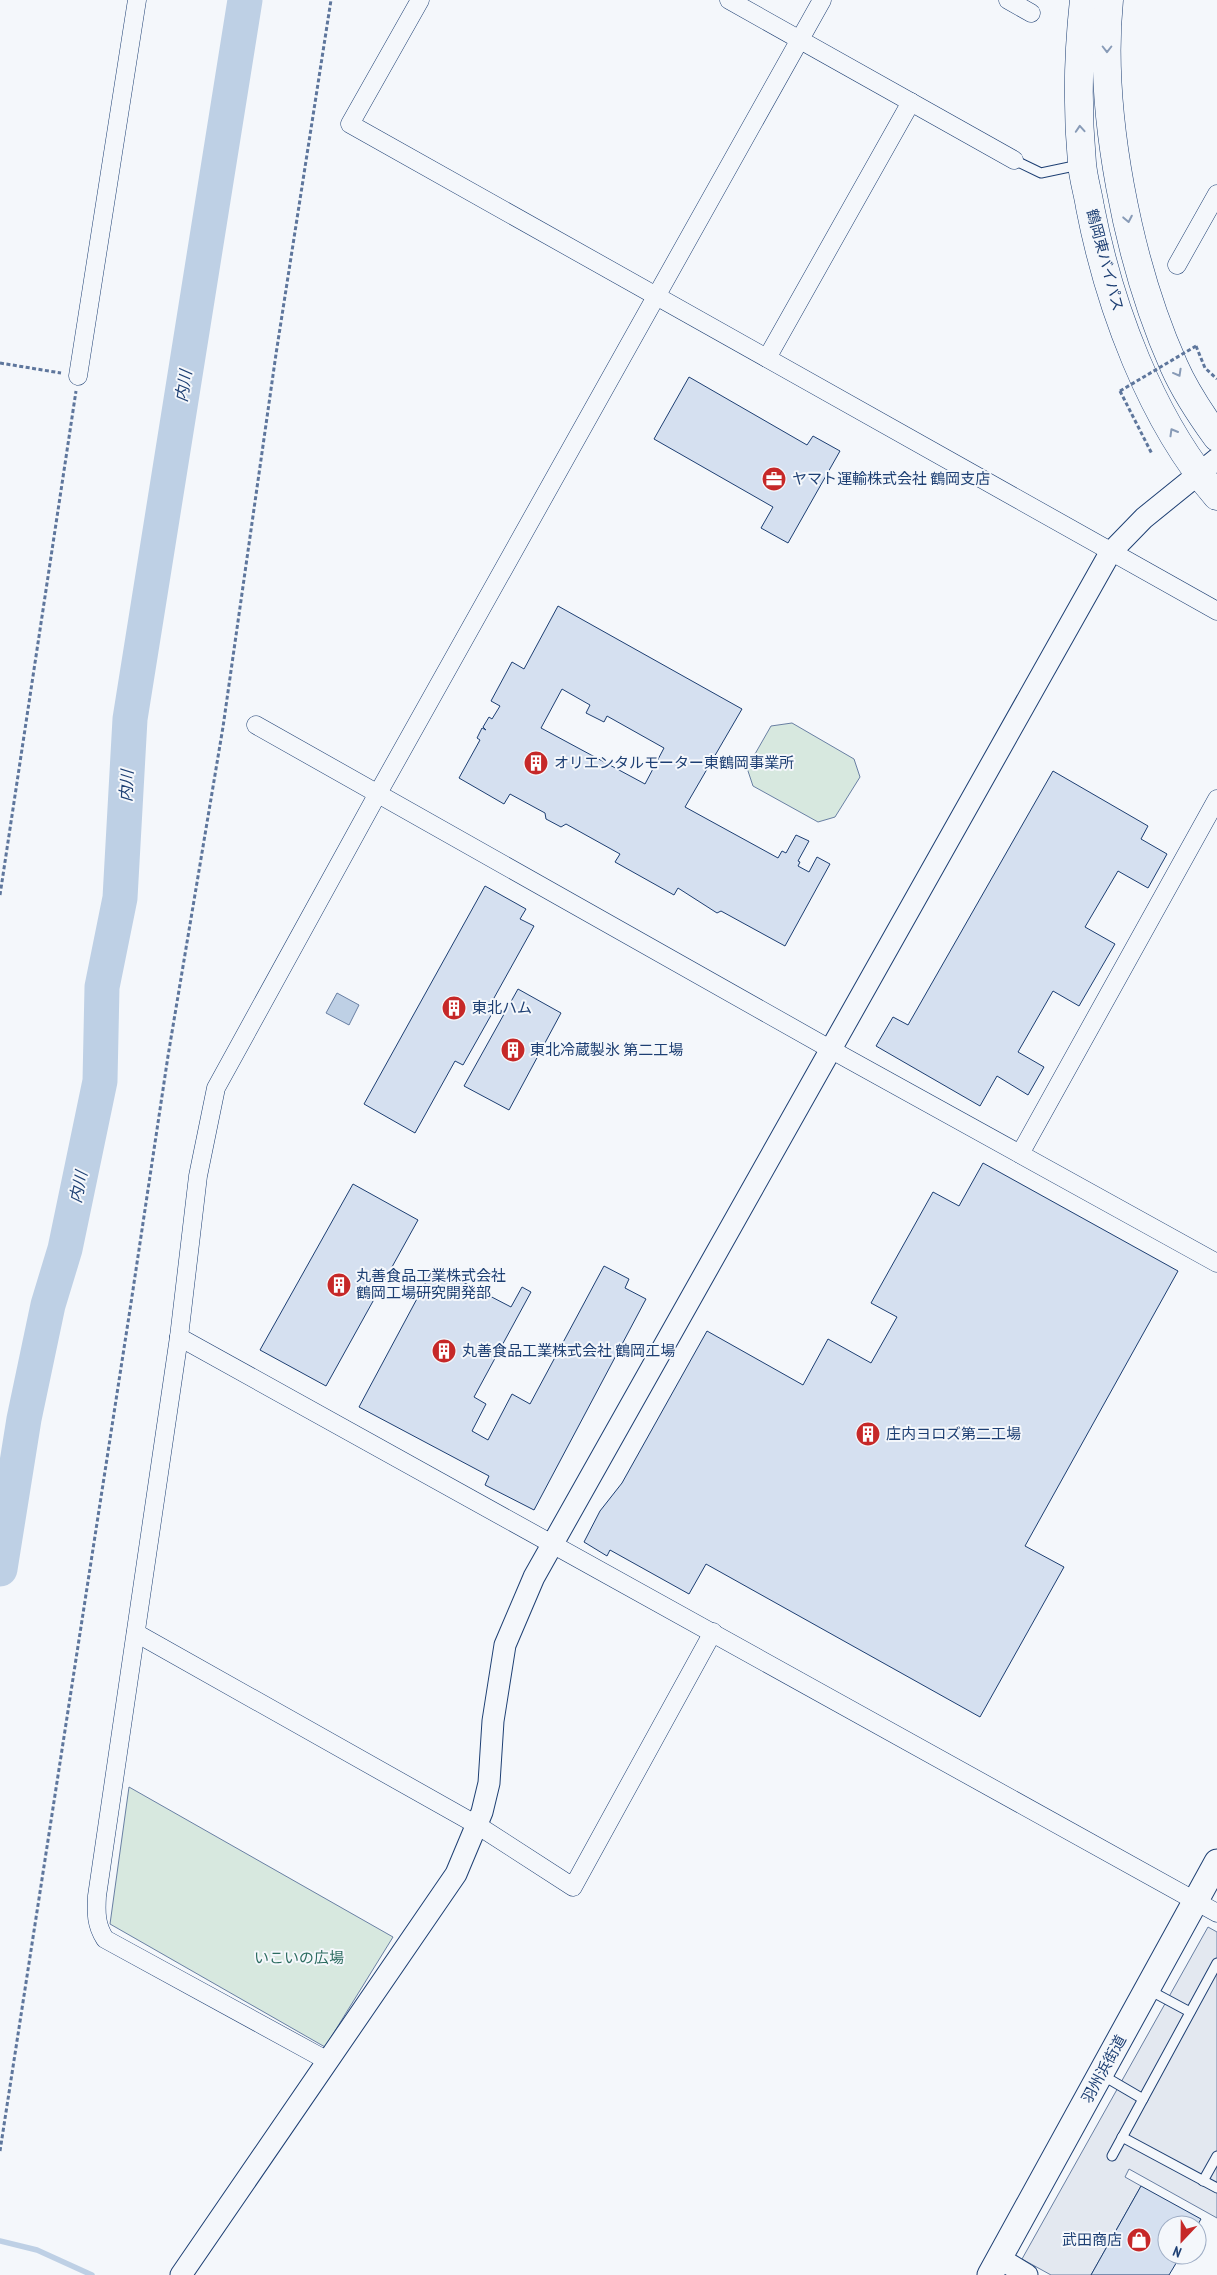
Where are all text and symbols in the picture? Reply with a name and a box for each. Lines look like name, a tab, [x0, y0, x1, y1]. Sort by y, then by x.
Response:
one-way arrow	[1102, 45, 1112, 53]
one-way arrow	[1074, 125, 1085, 133]
street label: 鶴岡東バイパス	[1083, 207, 1128, 313]
one-way arrow	[1122, 214, 1133, 223]
water label: 内川	[171, 367, 196, 403]
one-way arrow	[1171, 368, 1181, 377]
one-way arrow	[1170, 428, 1180, 437]
office icon: ヤマト運輸株式会社 鶴岡支店	[761, 466, 787, 492]
place label: ヤマト運輸株式会社 鶴岡支店	[792, 469, 990, 488]
building icon: オリエンタルモーター東鶴岡事業所	[523, 750, 549, 776]
place label: オリエンタルモーター東鶴岡事業所	[554, 753, 794, 772]
water label: 内川	[115, 768, 137, 803]
building icon: 東北ハム	[441, 995, 467, 1021]
place label: 東北ハム	[472, 998, 532, 1017]
building icon: 東北冷蔵製氷 第二工場	[500, 1037, 526, 1063]
place label: 東北冷蔵製氷 第二工場	[530, 1040, 683, 1059]
water label: 内川	[65, 1167, 92, 1205]
place label: 丸善食品工業株式会社 鶴岡工場研究開発部	[356, 1266, 506, 1302]
building icon: 丸善食品工業株式会社 鶴岡工場研究開発部	[326, 1272, 352, 1298]
building icon: 丸善食品工業株式会社 鶴岡工場	[431, 1338, 457, 1364]
place label: 丸善食品工業株式会社 鶴岡工場	[462, 1341, 675, 1360]
building icon: 庄内ヨロズ第二工場	[855, 1421, 881, 1447]
place label: 庄内ヨロズ第二工場	[886, 1424, 1021, 1443]
park label: いこいの広場	[254, 1948, 344, 1967]
street label: 羽州浜街道	[1077, 2031, 1130, 2106]
north arrow	[1157, 2215, 1207, 2265]
shop icon: 武田商店	[1126, 2227, 1152, 2253]
place label: 武田商店	[1062, 2230, 1122, 2249]
text: N	[1170, 2242, 1184, 2262]

